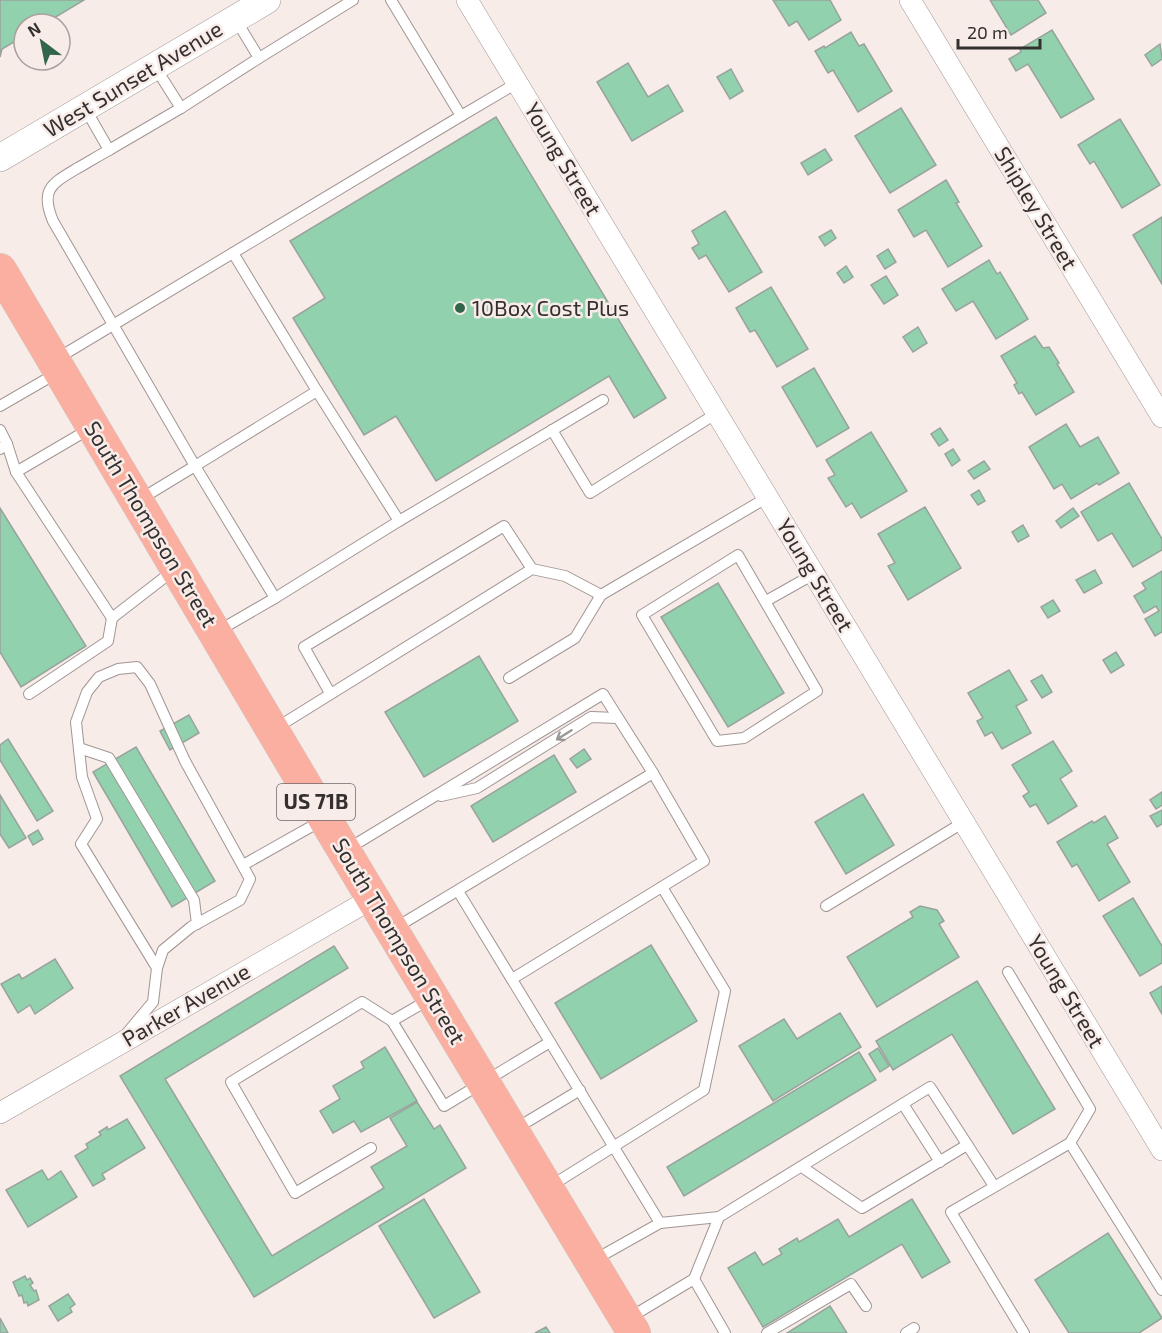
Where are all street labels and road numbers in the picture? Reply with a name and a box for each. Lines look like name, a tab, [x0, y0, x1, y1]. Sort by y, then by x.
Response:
street label: West Sunset Avenue	[38, 14, 227, 142]
street label: Young Street	[520, 97, 608, 220]
street label: Shipley Street	[990, 141, 1084, 274]
street label: South Thompson Street	[80, 416, 224, 631]
street label: Young Street	[772, 513, 860, 636]
road number: US 71B	[277, 784, 355, 820]
street label: South Thompson Street	[328, 833, 472, 1048]
street label: Young Street	[1023, 929, 1111, 1052]
street label: Parker Avenue	[117, 957, 254, 1051]

